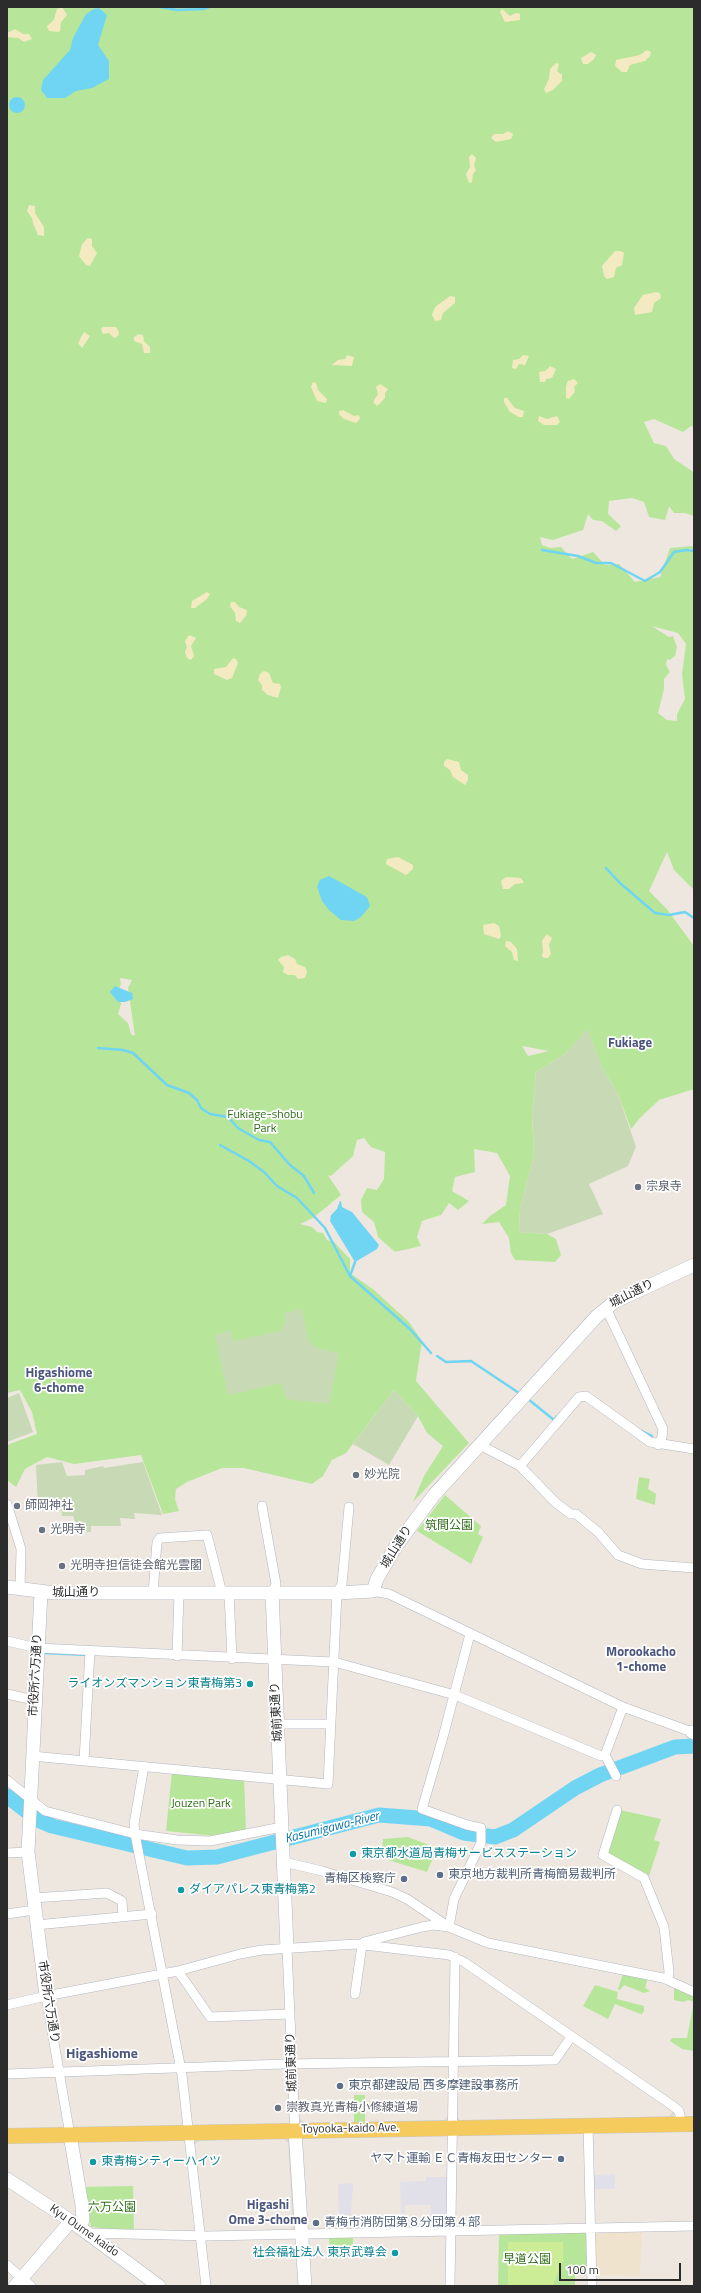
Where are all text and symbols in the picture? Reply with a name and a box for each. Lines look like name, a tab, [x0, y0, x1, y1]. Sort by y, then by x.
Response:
district label: Fukiage	[608, 1036, 652, 1052]
park label: Fukiage-shobu Park	[227, 1108, 303, 1136]
place label: 宗泉寺	[646, 1180, 682, 1194]
marker: 宗泉寺	[633, 1182, 643, 1192]
street label: 城山通り	[607, 1277, 657, 1311]
district label: Higashiome 6-chome	[26, 1366, 92, 1397]
place label: 妙光院	[364, 1468, 400, 1482]
marker: 妙光院	[351, 1470, 361, 1480]
place label: 師岡神社	[25, 1499, 73, 1513]
marker: 師岡神社	[12, 1501, 22, 1511]
park label: 筑間公園	[425, 1519, 473, 1533]
place label: 光明寺	[50, 1523, 86, 1537]
street label: 城山通り	[378, 1523, 416, 1571]
marker: 光明寺	[37, 1525, 47, 1535]
place label: 光明寺担信徒会館光雲閣	[70, 1559, 202, 1573]
marker: 光明寺担信徒会館光雲閣	[57, 1561, 67, 1571]
street label: 城山通り	[52, 1586, 100, 1600]
street label: 市役所六万通り	[27, 1633, 45, 1717]
district label: Morookacho 1-chome	[606, 1645, 676, 1676]
place label: ライオンズマンション東青梅第3	[67, 1677, 242, 1691]
marker: ライオンズマンション東青梅第3	[245, 1679, 255, 1689]
street label: 城前東通り	[268, 1682, 286, 1742]
park label: Jouzen Park	[171, 1797, 231, 1811]
water label: Kasumigawa-River	[283, 1809, 381, 1847]
place label: 東京都水道局青梅サービスステーション	[361, 1847, 577, 1861]
marker: 東京都水道局青梅サービスステーション	[348, 1849, 358, 1859]
place label: 東京地方裁判所青梅簡易裁判所	[448, 1868, 616, 1882]
marker: 東京地方裁判所青梅簡易裁判所	[435, 1870, 445, 1880]
place label: 青梅区検察庁	[324, 1872, 396, 1886]
marker: 青梅区検察庁	[399, 1874, 409, 1884]
place label: ダイアパレス東青梅第2	[189, 1883, 316, 1897]
marker: ダイアパレス東青梅第2	[176, 1885, 186, 1895]
street label: 市役所六万通り	[34, 1959, 62, 2045]
street label: 城前東通り	[284, 2032, 300, 2092]
district label: Higashiome	[66, 2047, 138, 2063]
place label: 東京都建設局 西多摩建設事務所	[348, 2079, 519, 2093]
marker: 東京都建設局 西多摩建設事務所	[335, 2081, 345, 2091]
place label: 崇教真光青梅小修練道場	[286, 2101, 418, 2115]
marker: 崇教真光青梅小修練道場	[273, 2103, 283, 2113]
street label: Toyooka-kaido Ave.	[301, 2121, 399, 2137]
place label: ヤマト運輸 ＥＣ青梅友田センター	[370, 2152, 553, 2166]
marker: ヤマト運輸 ＥＣ青梅友田センター	[556, 2154, 566, 2164]
place label: 東青梅シティーハイツ	[101, 2155, 221, 2169]
marker: 東青梅シティーハイツ	[88, 2157, 98, 2167]
district label: Higashi Ome 3-chome	[229, 2198, 307, 2229]
park label: 六万公園	[88, 2201, 136, 2215]
street label: Kyu Oume kaido	[47, 2202, 121, 2260]
place label: 青梅市消防団第８分団第４部	[324, 2216, 480, 2230]
marker: 青梅市消防団第８分団第４部	[311, 2218, 321, 2228]
place label: 社会福祉法人 東京武尊会	[252, 2246, 387, 2260]
marker: 社会福祉法人 東京武尊会	[390, 2248, 400, 2258]
park label: 早道公園	[503, 2253, 551, 2267]
scale bar	[561, 2255, 683, 2281]
text: 100 m	[566, 2260, 599, 2279]

